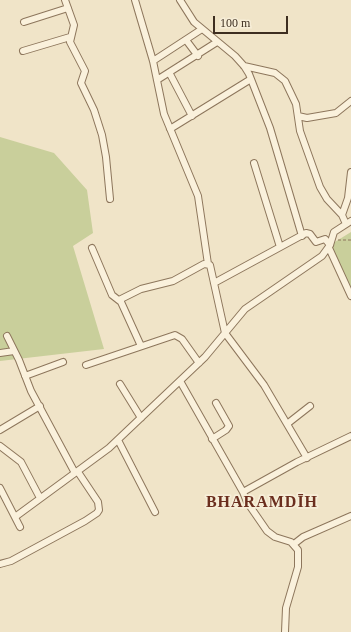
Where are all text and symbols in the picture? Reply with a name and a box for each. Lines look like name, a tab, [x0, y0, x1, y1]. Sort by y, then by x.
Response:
scale bar	[215, 8, 290, 34]
text: 100 m	[220, 16, 250, 30]
district label: BHARAMDĪH	[206, 493, 318, 513]

